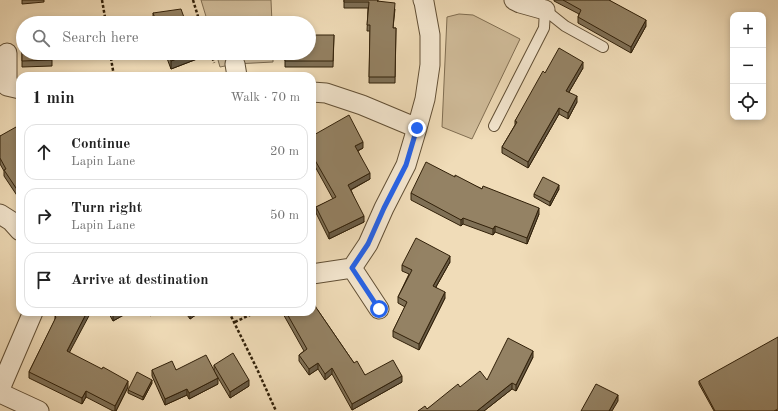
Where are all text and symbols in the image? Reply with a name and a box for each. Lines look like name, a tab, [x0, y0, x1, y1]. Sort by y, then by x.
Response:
map controls	[730, 12, 766, 120]
button: +	[730, 12, 766, 48]
search box	[16, 16, 316, 60]
icon: search	[30, 27, 52, 49]
text: Search here	[62, 31, 139, 46]
button: −	[730, 48, 766, 84]
button: locate	[730, 84, 766, 120]
text: 1 min	[32, 90, 75, 107]
text: Walk · 70 m	[231, 91, 300, 104]
route end	[408, 119, 426, 137]
text: Continue	[71, 137, 130, 152]
icon: ahead	[33, 141, 55, 163]
text: 20 m	[270, 145, 299, 158]
text: Lapin Lane	[71, 155, 135, 168]
text: Turn right	[71, 201, 142, 216]
icon: right	[33, 205, 55, 227]
text: 50 m	[270, 209, 299, 222]
text: Lapin Lane	[71, 219, 135, 232]
icon: arrive	[33, 269, 55, 291]
text: Arrive at destination	[71, 273, 209, 288]
route start	[370, 300, 388, 318]

